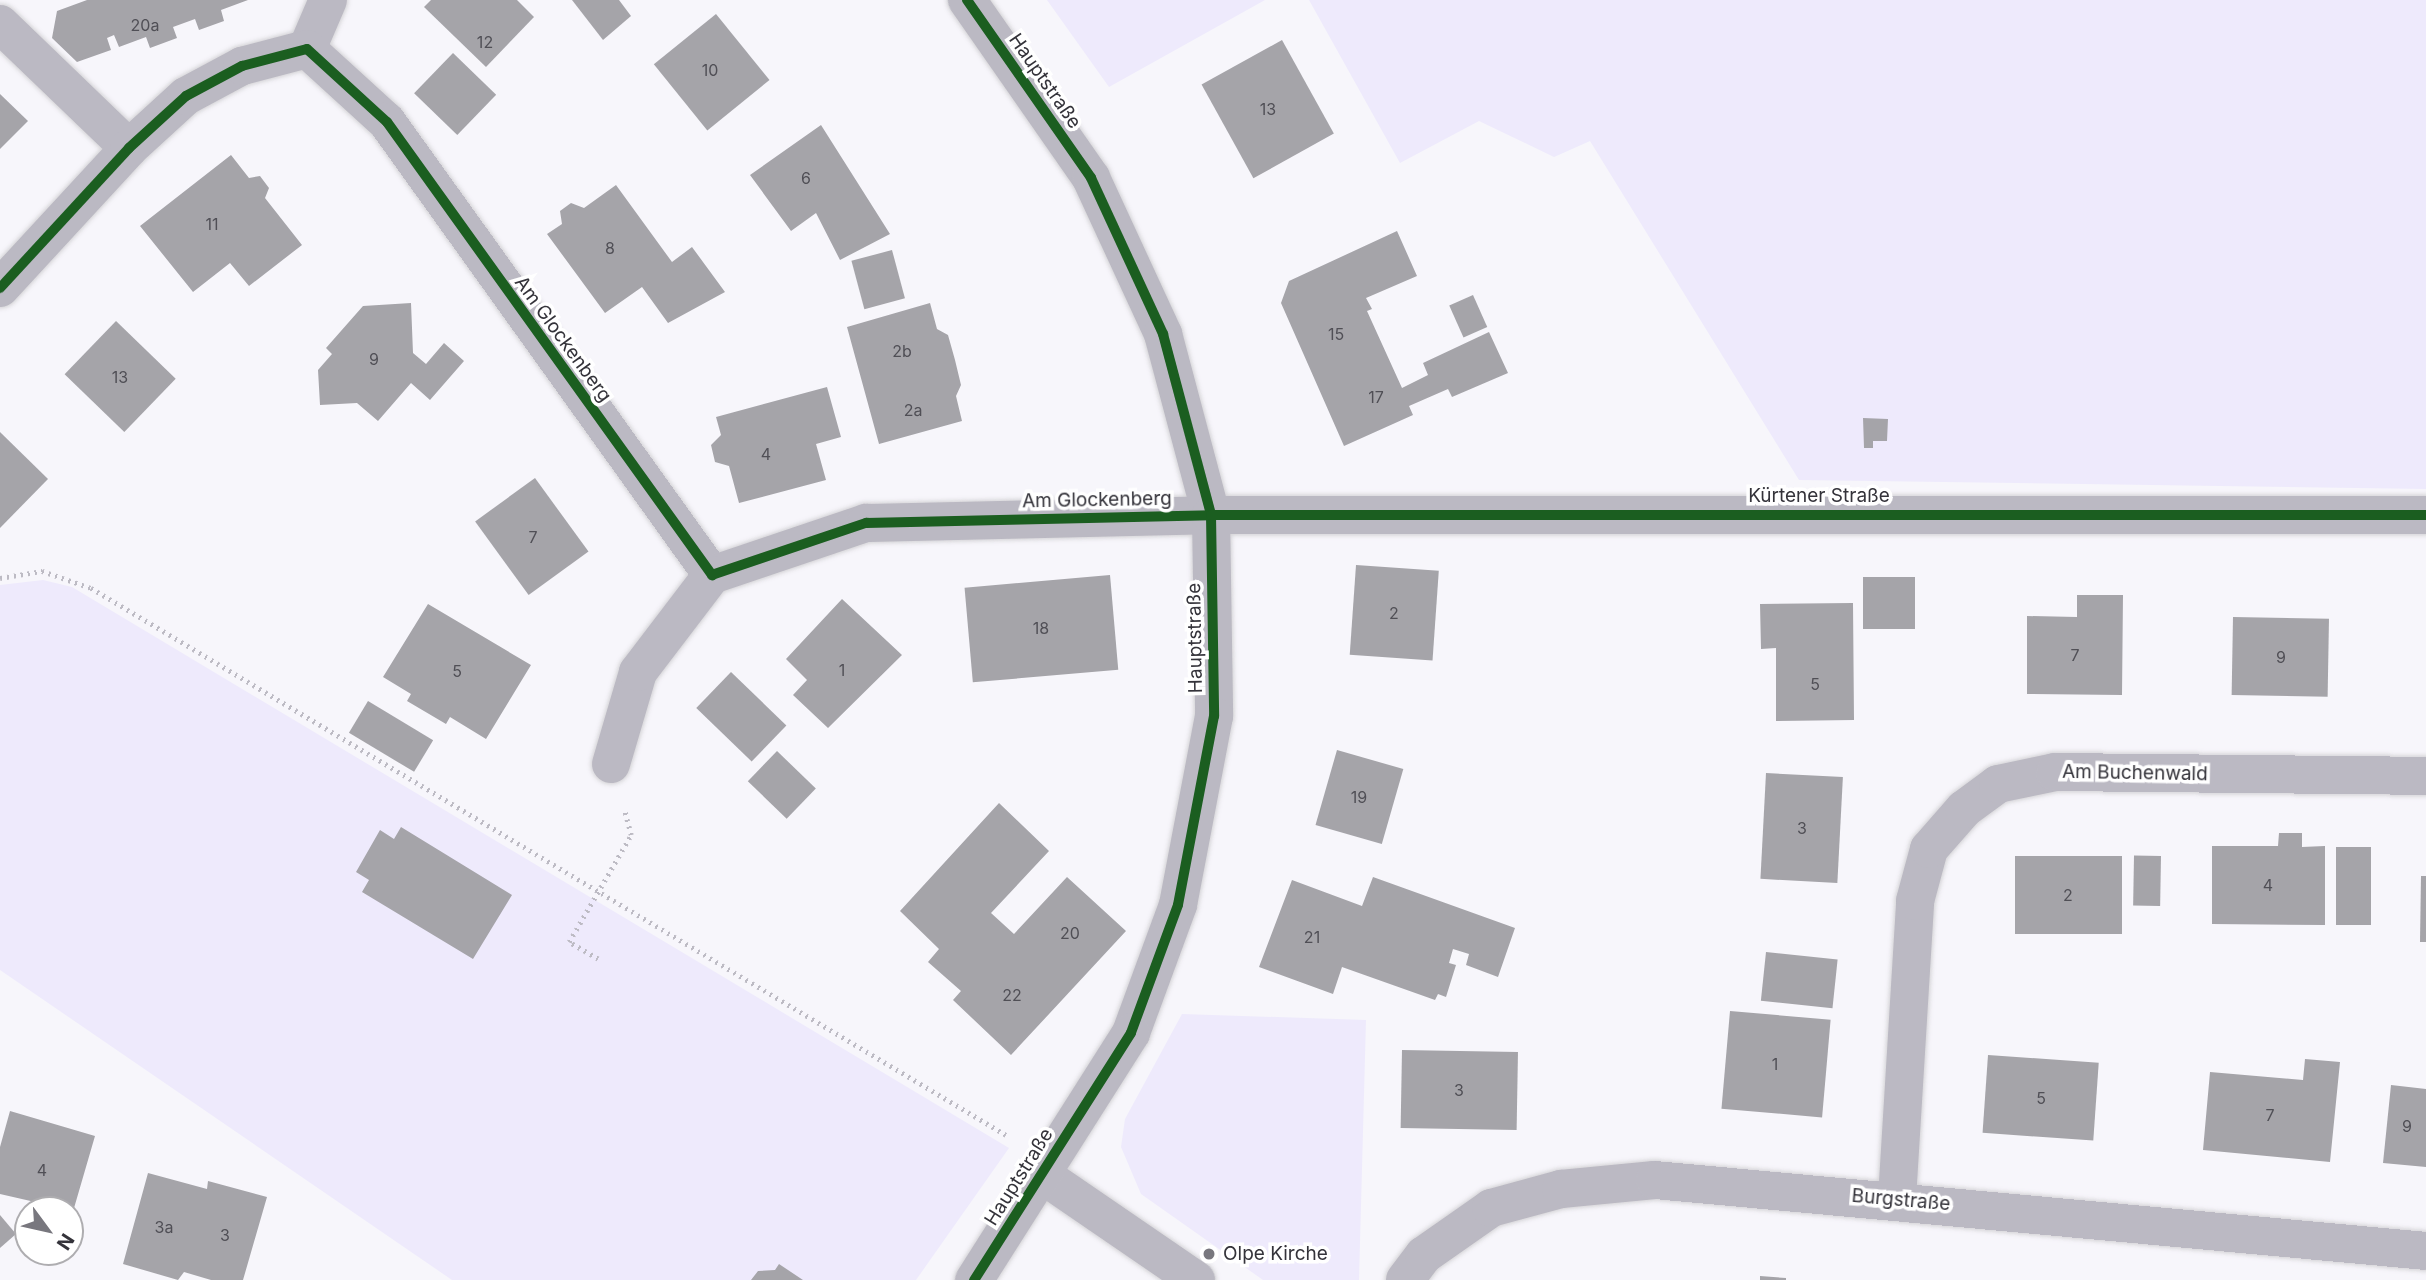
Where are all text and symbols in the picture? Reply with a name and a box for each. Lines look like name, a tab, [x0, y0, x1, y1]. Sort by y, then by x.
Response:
house number: 20a	[131, 15, 159, 35]
street label: Hauptstraße	[1004, 29, 1086, 133]
house number: 12	[477, 32, 493, 52]
house number: 10	[702, 60, 718, 80]
house number: 13	[1260, 99, 1276, 119]
house number: 6	[801, 168, 811, 188]
house number: 11	[205, 214, 219, 234]
house number: 8	[605, 238, 615, 258]
street label: Am Glockenberg	[510, 272, 616, 406]
house number: 15	[1328, 324, 1344, 344]
house number: 2b	[892, 341, 912, 361]
house number: 9	[369, 349, 379, 369]
house number: 13	[112, 367, 128, 387]
house number: 17	[1368, 387, 1384, 407]
house number: 2a	[904, 400, 922, 420]
house number: 4	[761, 444, 771, 464]
street label: Kürtener Straße	[1748, 485, 1890, 507]
street label: Am Glockenberg	[1022, 487, 1172, 513]
house number: 7	[528, 527, 538, 547]
street label: Hauptstraße	[1183, 583, 1207, 693]
house number: 2	[1389, 603, 1399, 623]
house number: 18	[1033, 618, 1049, 638]
house number: 7	[2070, 645, 2080, 665]
house number: 9	[2276, 647, 2286, 667]
house number: 1	[839, 660, 845, 680]
house number: 5	[452, 661, 462, 681]
house number: 5	[1810, 674, 1820, 694]
street label: Am Buchenwald	[2062, 760, 2208, 786]
house number: 19	[1351, 787, 1367, 807]
house number: 3	[1797, 818, 1807, 838]
house number: 4	[2263, 875, 2273, 895]
house number: 2	[2063, 885, 2073, 905]
house number: 20	[1060, 923, 1080, 943]
house number: 21	[1304, 927, 1320, 947]
house number: 22	[1002, 985, 1022, 1005]
house number: 1	[1772, 1054, 1778, 1074]
house number: 3	[1454, 1080, 1464, 1100]
house number: 5	[2036, 1088, 2046, 1108]
house number: 7	[2265, 1105, 2275, 1125]
house number: 9	[2402, 1116, 2412, 1136]
street label: Hauptstraße	[980, 1124, 1058, 1230]
house number: 4	[37, 1160, 47, 1180]
street label: Burgstraße	[1851, 1184, 1951, 1216]
north arrow	[14, 1196, 84, 1266]
house number: 3a	[155, 1217, 173, 1237]
house number: 3	[220, 1225, 230, 1245]
text: N	[52, 1229, 79, 1254]
place label: Olpe Kirche	[1223, 1243, 1328, 1265]
marker: Olpe Kirche	[1201, 1246, 1217, 1262]

